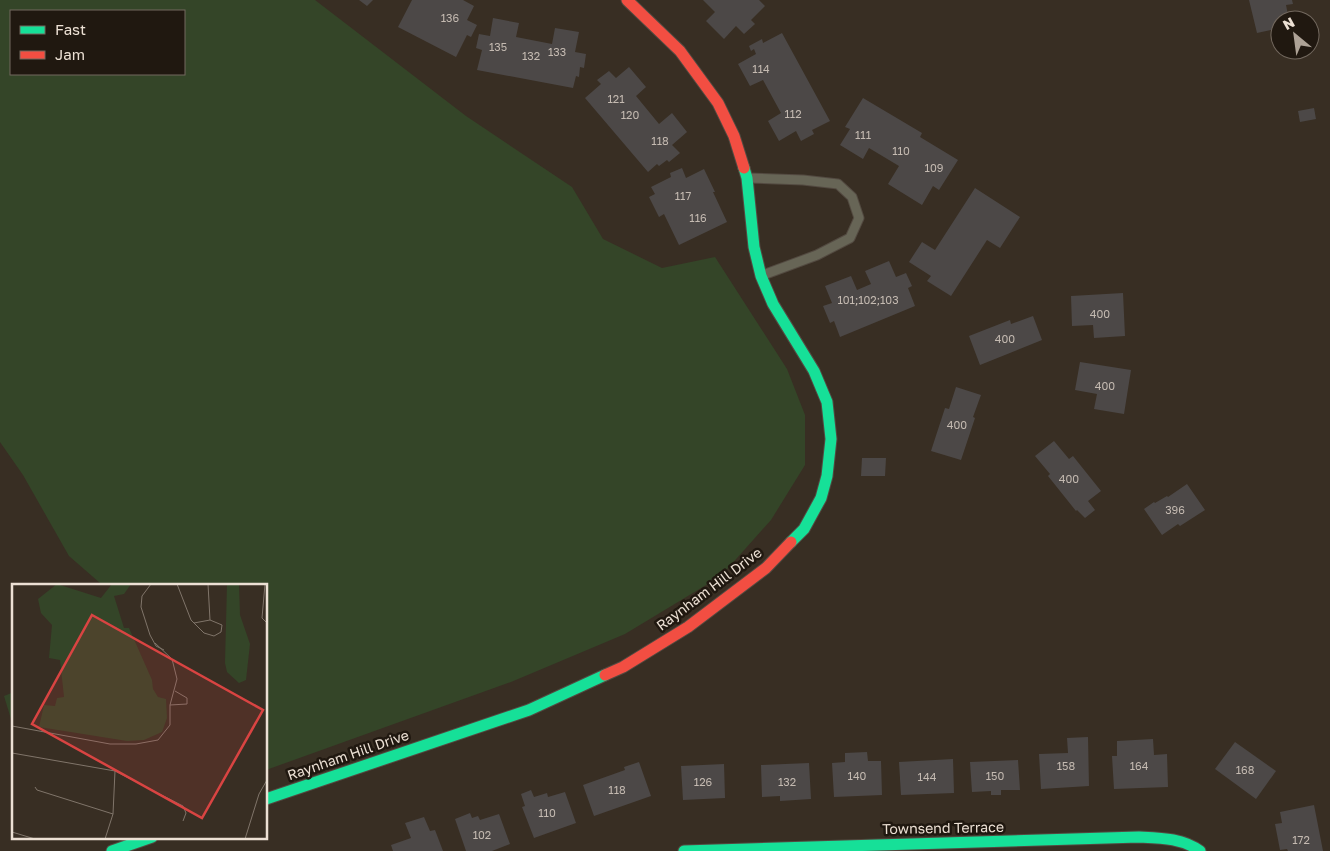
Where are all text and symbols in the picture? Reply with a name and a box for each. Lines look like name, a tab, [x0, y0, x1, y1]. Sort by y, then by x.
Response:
legend	[10, 10, 185, 75]
north arrow	[1270, 10, 1320, 60]
house number: 136	[441, 11, 460, 24]
text: N	[1280, 13, 1297, 33]
text: Fast	[55, 20, 86, 38]
house number: 135	[489, 40, 507, 53]
text: Jam	[55, 45, 85, 63]
house number: 133	[548, 45, 566, 58]
house number: 132	[522, 49, 540, 62]
house number: 114	[752, 62, 770, 75]
house number: 121	[607, 92, 625, 105]
house number: 112	[784, 107, 802, 120]
house number: 120	[621, 108, 639, 121]
house number: 111	[855, 128, 871, 141]
house number: 118	[651, 134, 669, 147]
house number: 110	[892, 144, 910, 157]
house number: 109	[925, 161, 943, 174]
house number: 117	[675, 189, 691, 202]
house number: 116	[689, 211, 707, 224]
house number: 101;102;103	[837, 293, 899, 306]
house number: 400	[1090, 307, 1110, 320]
house number: 400	[995, 332, 1015, 345]
house number: 400	[1095, 379, 1115, 392]
house number: 400	[947, 418, 967, 431]
house number: 400	[1059, 472, 1079, 485]
house number: 396	[1165, 503, 1185, 516]
street label: Raynham Hill Drive	[653, 543, 765, 634]
inset map	[12, 584, 268, 838]
street label: Raynham Hill Drive	[285, 726, 411, 783]
house number: 158	[1057, 759, 1075, 772]
house number: 164	[1130, 759, 1149, 772]
house number: 168	[1236, 763, 1255, 776]
house number: 140	[848, 769, 867, 782]
house number: 150	[986, 769, 1004, 782]
house number: 144	[918, 770, 937, 783]
house number: 126	[694, 775, 713, 788]
house number: 132	[778, 775, 796, 788]
house number: 118	[608, 783, 626, 796]
house number: 110	[538, 806, 556, 819]
street label: Townsend Terrace	[882, 818, 1004, 837]
house number: 102	[473, 828, 491, 841]
house number: 172	[1292, 833, 1310, 846]

